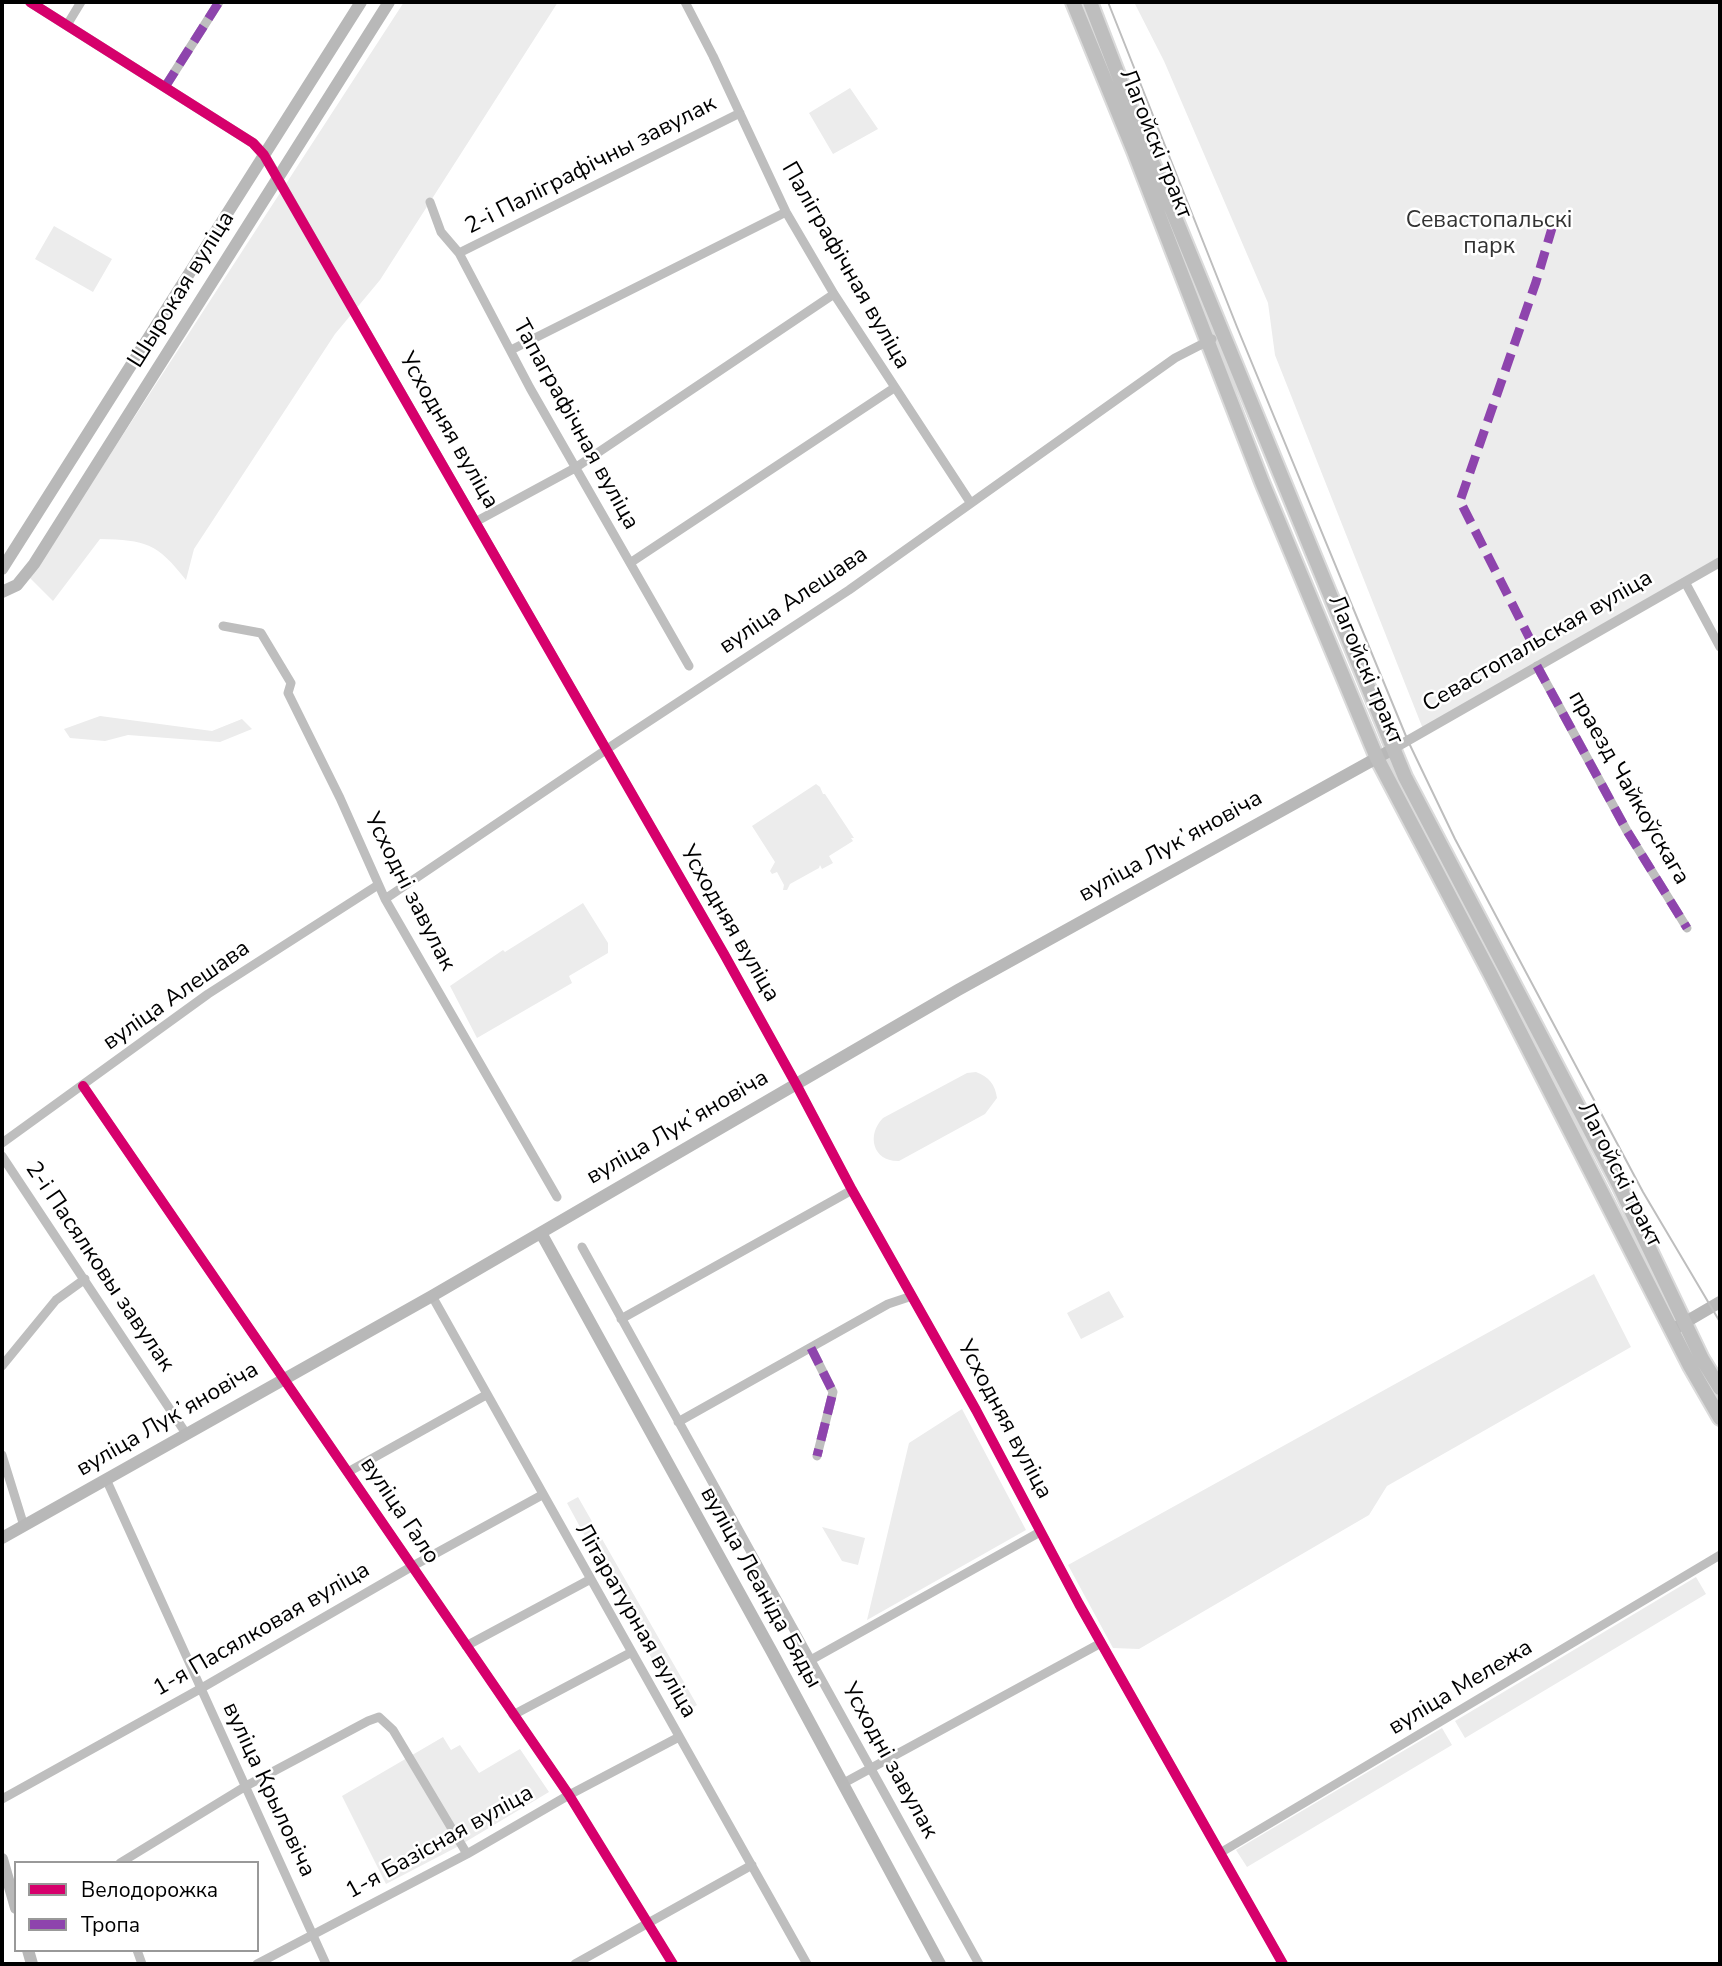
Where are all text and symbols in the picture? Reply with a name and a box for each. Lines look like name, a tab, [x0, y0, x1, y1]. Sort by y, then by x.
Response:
street label: Лагойскі тракт	[1112, 65, 1198, 223]
street label: 2-і Паліграфічны завулак	[461, 91, 721, 241]
street label: Паліграфічная вуліца	[774, 158, 916, 374]
street label: Шырокая вуліца	[123, 207, 241, 373]
park label: Севастопальскі парк	[1406, 207, 1572, 261]
street label: Тапаграфічная вуліца	[506, 315, 644, 535]
street label: Усходняя вуліца	[392, 348, 504, 514]
street label: вуліца Алешава	[715, 541, 873, 661]
street label: Севастопальская вуліца	[1418, 565, 1658, 719]
street label: Лагойскі тракт	[1321, 591, 1409, 749]
street label: праезд Чайкоўскага	[1561, 686, 1695, 890]
street label: вуліца Лукʼяновіча	[1074, 785, 1268, 909]
street label: Усходні завулак	[357, 808, 461, 976]
street label: Усходняя вуліца	[673, 841, 785, 1007]
street label: вуліца Алешава	[98, 935, 256, 1057]
street label: вуліца Лукʼяновіча	[582, 1065, 774, 1191]
street label: Лагойскі тракт	[1571, 1098, 1667, 1252]
street label: 2-і Пасялковы завулак	[18, 1157, 180, 1377]
street label: Усходняя вуліца	[950, 1336, 1058, 1504]
street label: вуліца Лукʼяновіча	[72, 1357, 264, 1483]
street label: вуліца Гало	[353, 1452, 445, 1570]
street label: вуліца Леаніда Бяды	[693, 1483, 827, 1693]
street label: Літаратурная вуліца	[568, 1519, 702, 1723]
street label: 1-я Пасялковая вуліца	[149, 1557, 375, 1703]
street label: вуліца Мележа	[1384, 1634, 1538, 1742]
street label: Усходні завулак	[835, 1678, 943, 1844]
street label: вуліца Крыловіча	[215, 1698, 321, 1882]
street label: 1-я Базісная вуліца	[341, 1780, 539, 1906]
legend	[14, 1861, 259, 1952]
text: Велодорожка	[81, 1876, 218, 1904]
text: Тропа	[81, 1911, 140, 1939]

